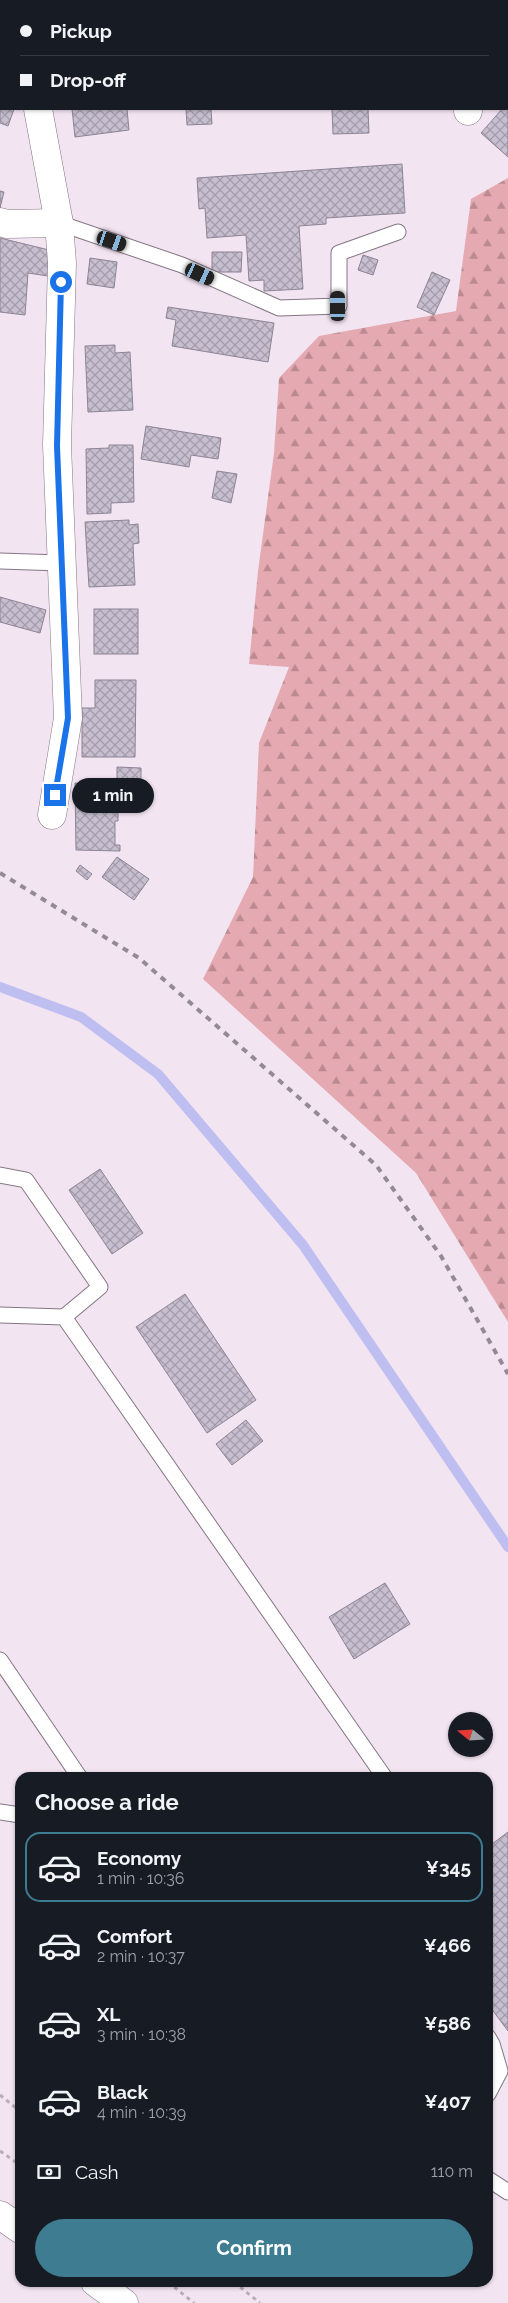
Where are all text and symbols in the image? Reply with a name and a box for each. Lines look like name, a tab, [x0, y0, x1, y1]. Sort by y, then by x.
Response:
text: Pickup	[50, 20, 112, 42]
text: Drop-off	[50, 69, 126, 91]
car	[95, 229, 128, 253]
car	[183, 261, 216, 287]
route start	[50, 271, 72, 293]
car	[330, 291, 345, 321]
callout: 1 min	[72, 778, 155, 812]
route end	[44, 784, 66, 806]
text: 1 min	[93, 786, 133, 805]
north arrow	[448, 1712, 492, 1758]
map controls	[448, 1712, 493, 1757]
text: Choose a ride	[35, 1789, 179, 1815]
icon: car	[37, 1845, 82, 1890]
text: Economy	[97, 1847, 181, 1869]
text: ¥345	[425, 1856, 471, 1878]
text: 1 min · 10:36	[97, 1869, 184, 1888]
icon: car	[37, 1923, 82, 1968]
text: Comfort	[97, 1925, 172, 1947]
text: ¥466	[424, 1934, 471, 1956]
text: 2 min · 10:37	[97, 1947, 185, 1966]
icon: car	[37, 2001, 82, 2046]
text: XL	[97, 2003, 120, 2025]
text: ¥586	[424, 2012, 471, 2034]
text: 3 min · 10:38	[97, 2025, 186, 2044]
icon: car	[37, 2079, 82, 2124]
text: Black	[97, 2081, 148, 2103]
text: ¥407	[424, 2090, 471, 2112]
text: 4 min · 10:39	[97, 2103, 186, 2122]
icon: cash	[35, 2158, 63, 2186]
text: Cash	[75, 2161, 119, 2183]
text: 110 m	[431, 2162, 473, 2181]
button: Confirm	[35, 2219, 473, 2277]

